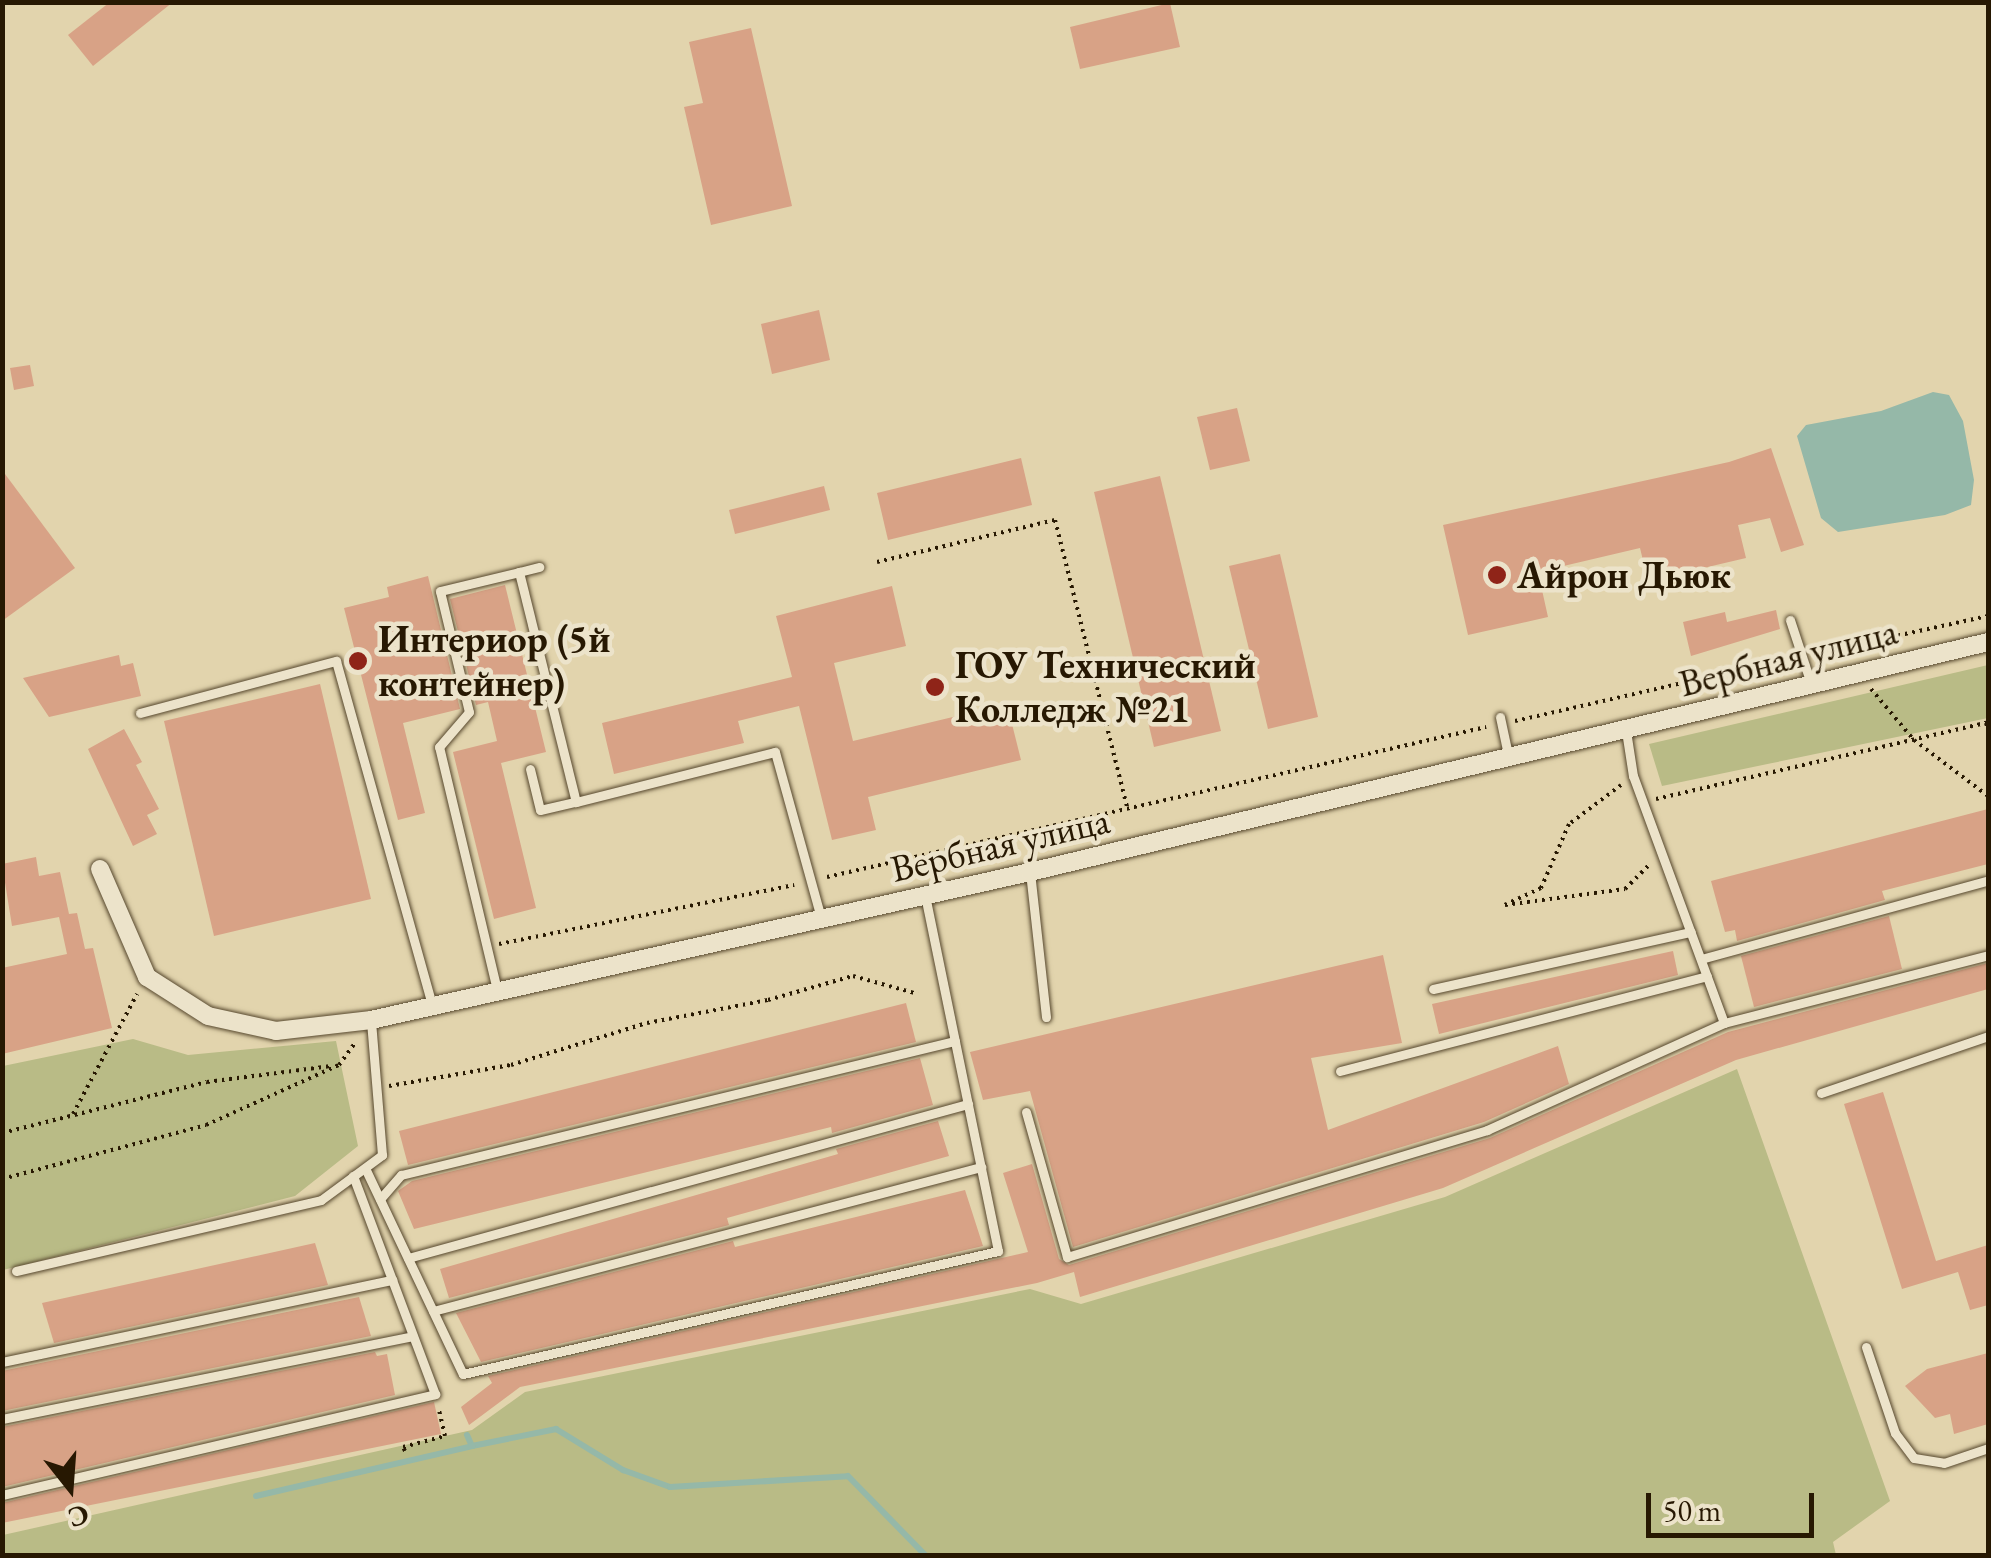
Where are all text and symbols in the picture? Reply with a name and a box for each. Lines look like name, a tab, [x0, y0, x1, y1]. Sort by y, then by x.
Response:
place label: Айрон Дьюк	[1517, 552, 1731, 598]
marker: Айрон Дьюк	[1486, 564, 1508, 586]
street label: Вербная улица	[1674, 608, 1902, 706]
place label: Интериор (5й контейнер)	[378, 616, 611, 706]
place label: ГОУ Технический Колледж №21	[955, 642, 1256, 732]
marker: Интериор (5й контейнер)	[347, 650, 369, 672]
marker: ГОУ Технический Колледж №21	[924, 676, 946, 698]
street label: Вербная улица	[886, 797, 1114, 891]
north arrow	[20, 1438, 120, 1538]
scale bar	[1651, 1473, 1818, 1535]
text: 50 m	[1663, 1491, 1721, 1530]
text: С	[64, 1497, 94, 1537]

